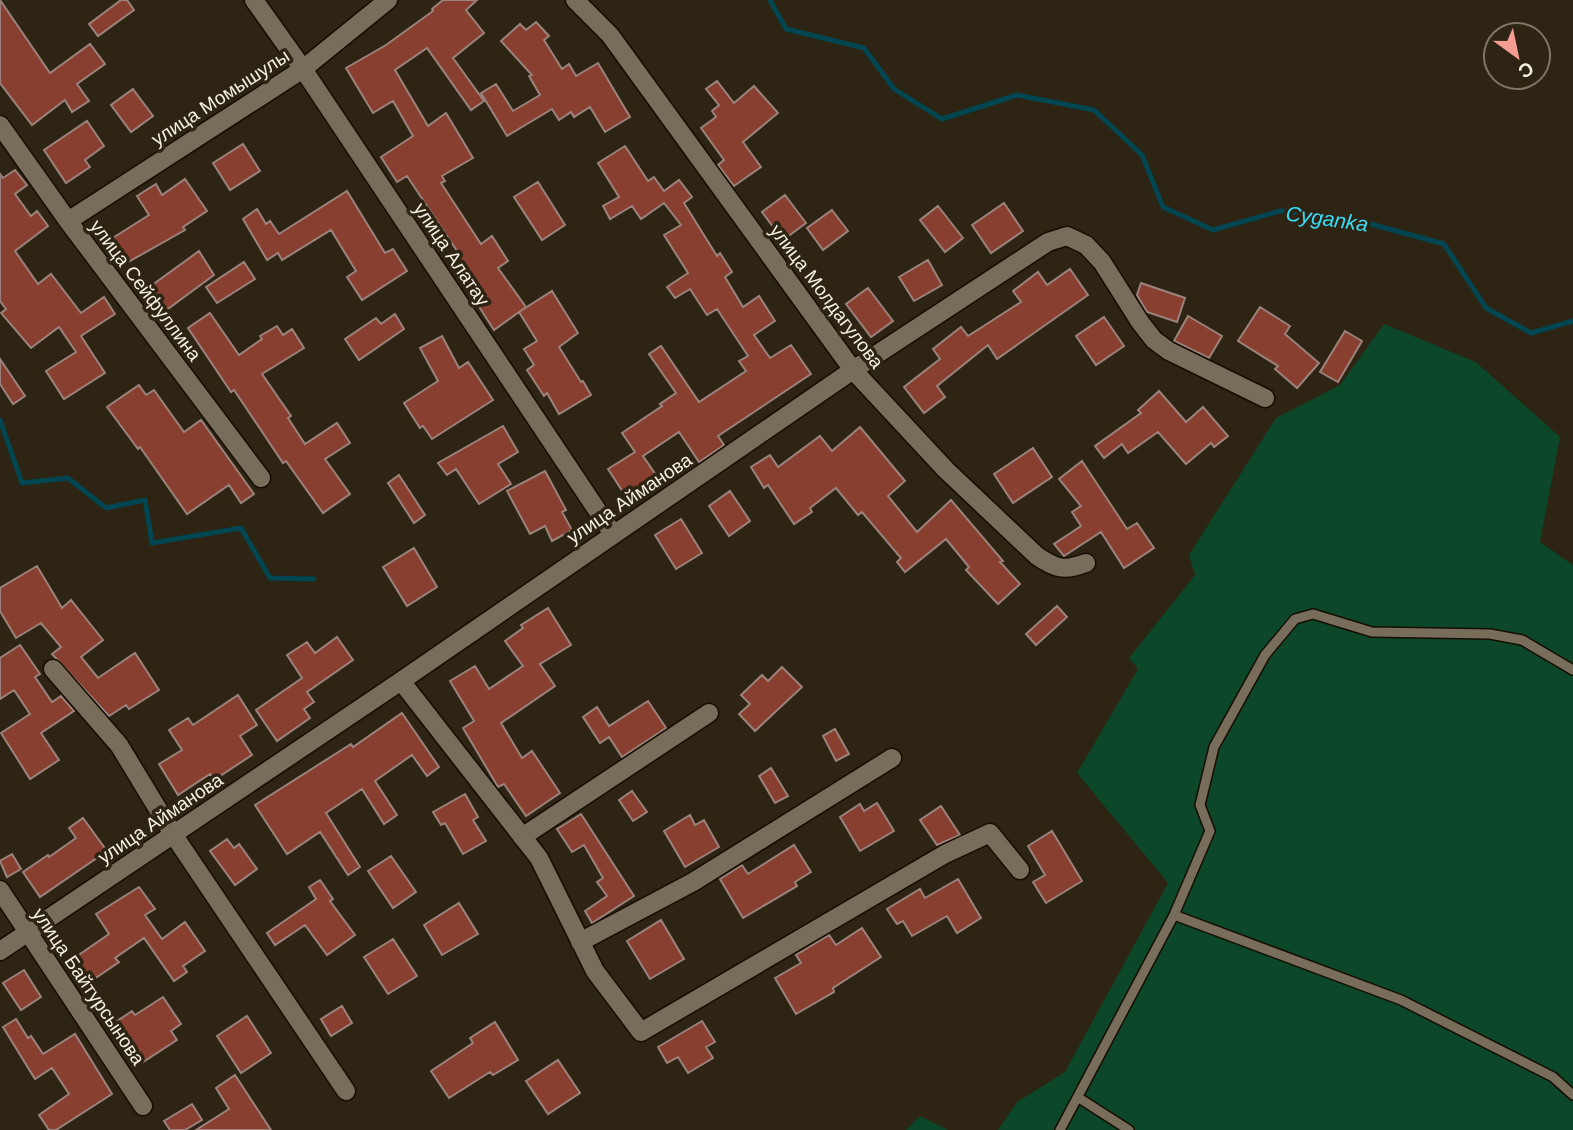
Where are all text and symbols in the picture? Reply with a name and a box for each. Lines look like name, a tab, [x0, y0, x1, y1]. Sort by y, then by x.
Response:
north arrow	[1482, 21, 1552, 91]
street label: улица Момышулы	[147, 45, 293, 150]
text: С	[1514, 57, 1537, 83]
street label: улица Алатау	[409, 199, 494, 310]
water label: Cyganka	[1284, 201, 1370, 236]
street label: улица Сейфуллина	[86, 216, 206, 365]
street label: улица Молдагулова	[766, 220, 888, 373]
street label: улица Айманова	[563, 449, 696, 548]
street label: улица Айманова	[94, 769, 227, 868]
street label: улица Байтурсынова	[28, 904, 149, 1069]

